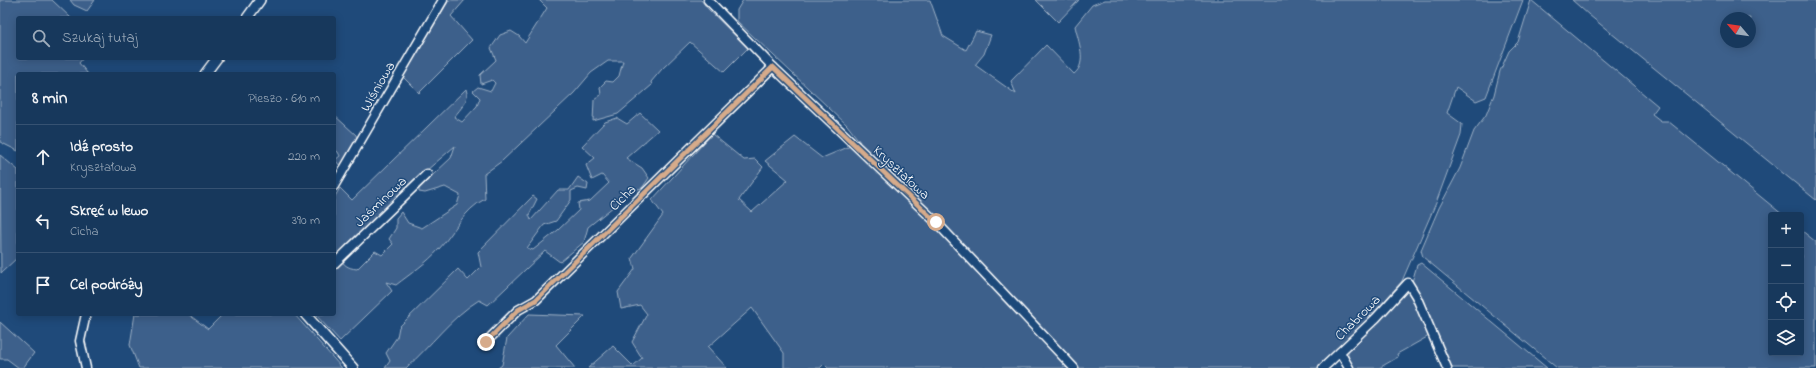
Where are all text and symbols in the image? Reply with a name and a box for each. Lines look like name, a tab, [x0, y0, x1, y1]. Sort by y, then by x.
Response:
north arrow	[1720, 12, 1756, 48]
search box	[16, 16, 336, 60]
icon: search	[30, 27, 52, 49]
text: Szukaj tutaj	[62, 27, 138, 49]
street label: Wiśniowa	[356, 58, 401, 116]
text: 8 min	[32, 86, 67, 111]
text: Pieszo · 610 m	[248, 89, 320, 108]
text: Idź prosto	[70, 136, 133, 158]
street label: Kryształowa	[867, 141, 934, 206]
icon: ahead	[32, 146, 54, 168]
text: 220 m	[288, 147, 320, 166]
text: Kryształowa	[70, 158, 136, 177]
street label: Jaśminowa	[350, 172, 412, 232]
street label: Cicha	[605, 180, 641, 216]
text: Skręć w lewo	[70, 200, 148, 222]
icon: left	[32, 210, 54, 232]
text: 390 m	[292, 211, 320, 230]
map controls	[1768, 212, 1804, 356]
button: +	[1768, 212, 1804, 248]
route start	[927, 213, 945, 231]
text: Cicha	[70, 222, 98, 241]
button: −	[1768, 248, 1804, 284]
icon: arrive	[32, 274, 54, 296]
text: Cel podróży	[70, 274, 143, 296]
button: locate	[1768, 284, 1804, 320]
street label: Chabrowa	[1330, 290, 1386, 346]
button: layers	[1768, 320, 1804, 356]
route end	[477, 333, 495, 351]

